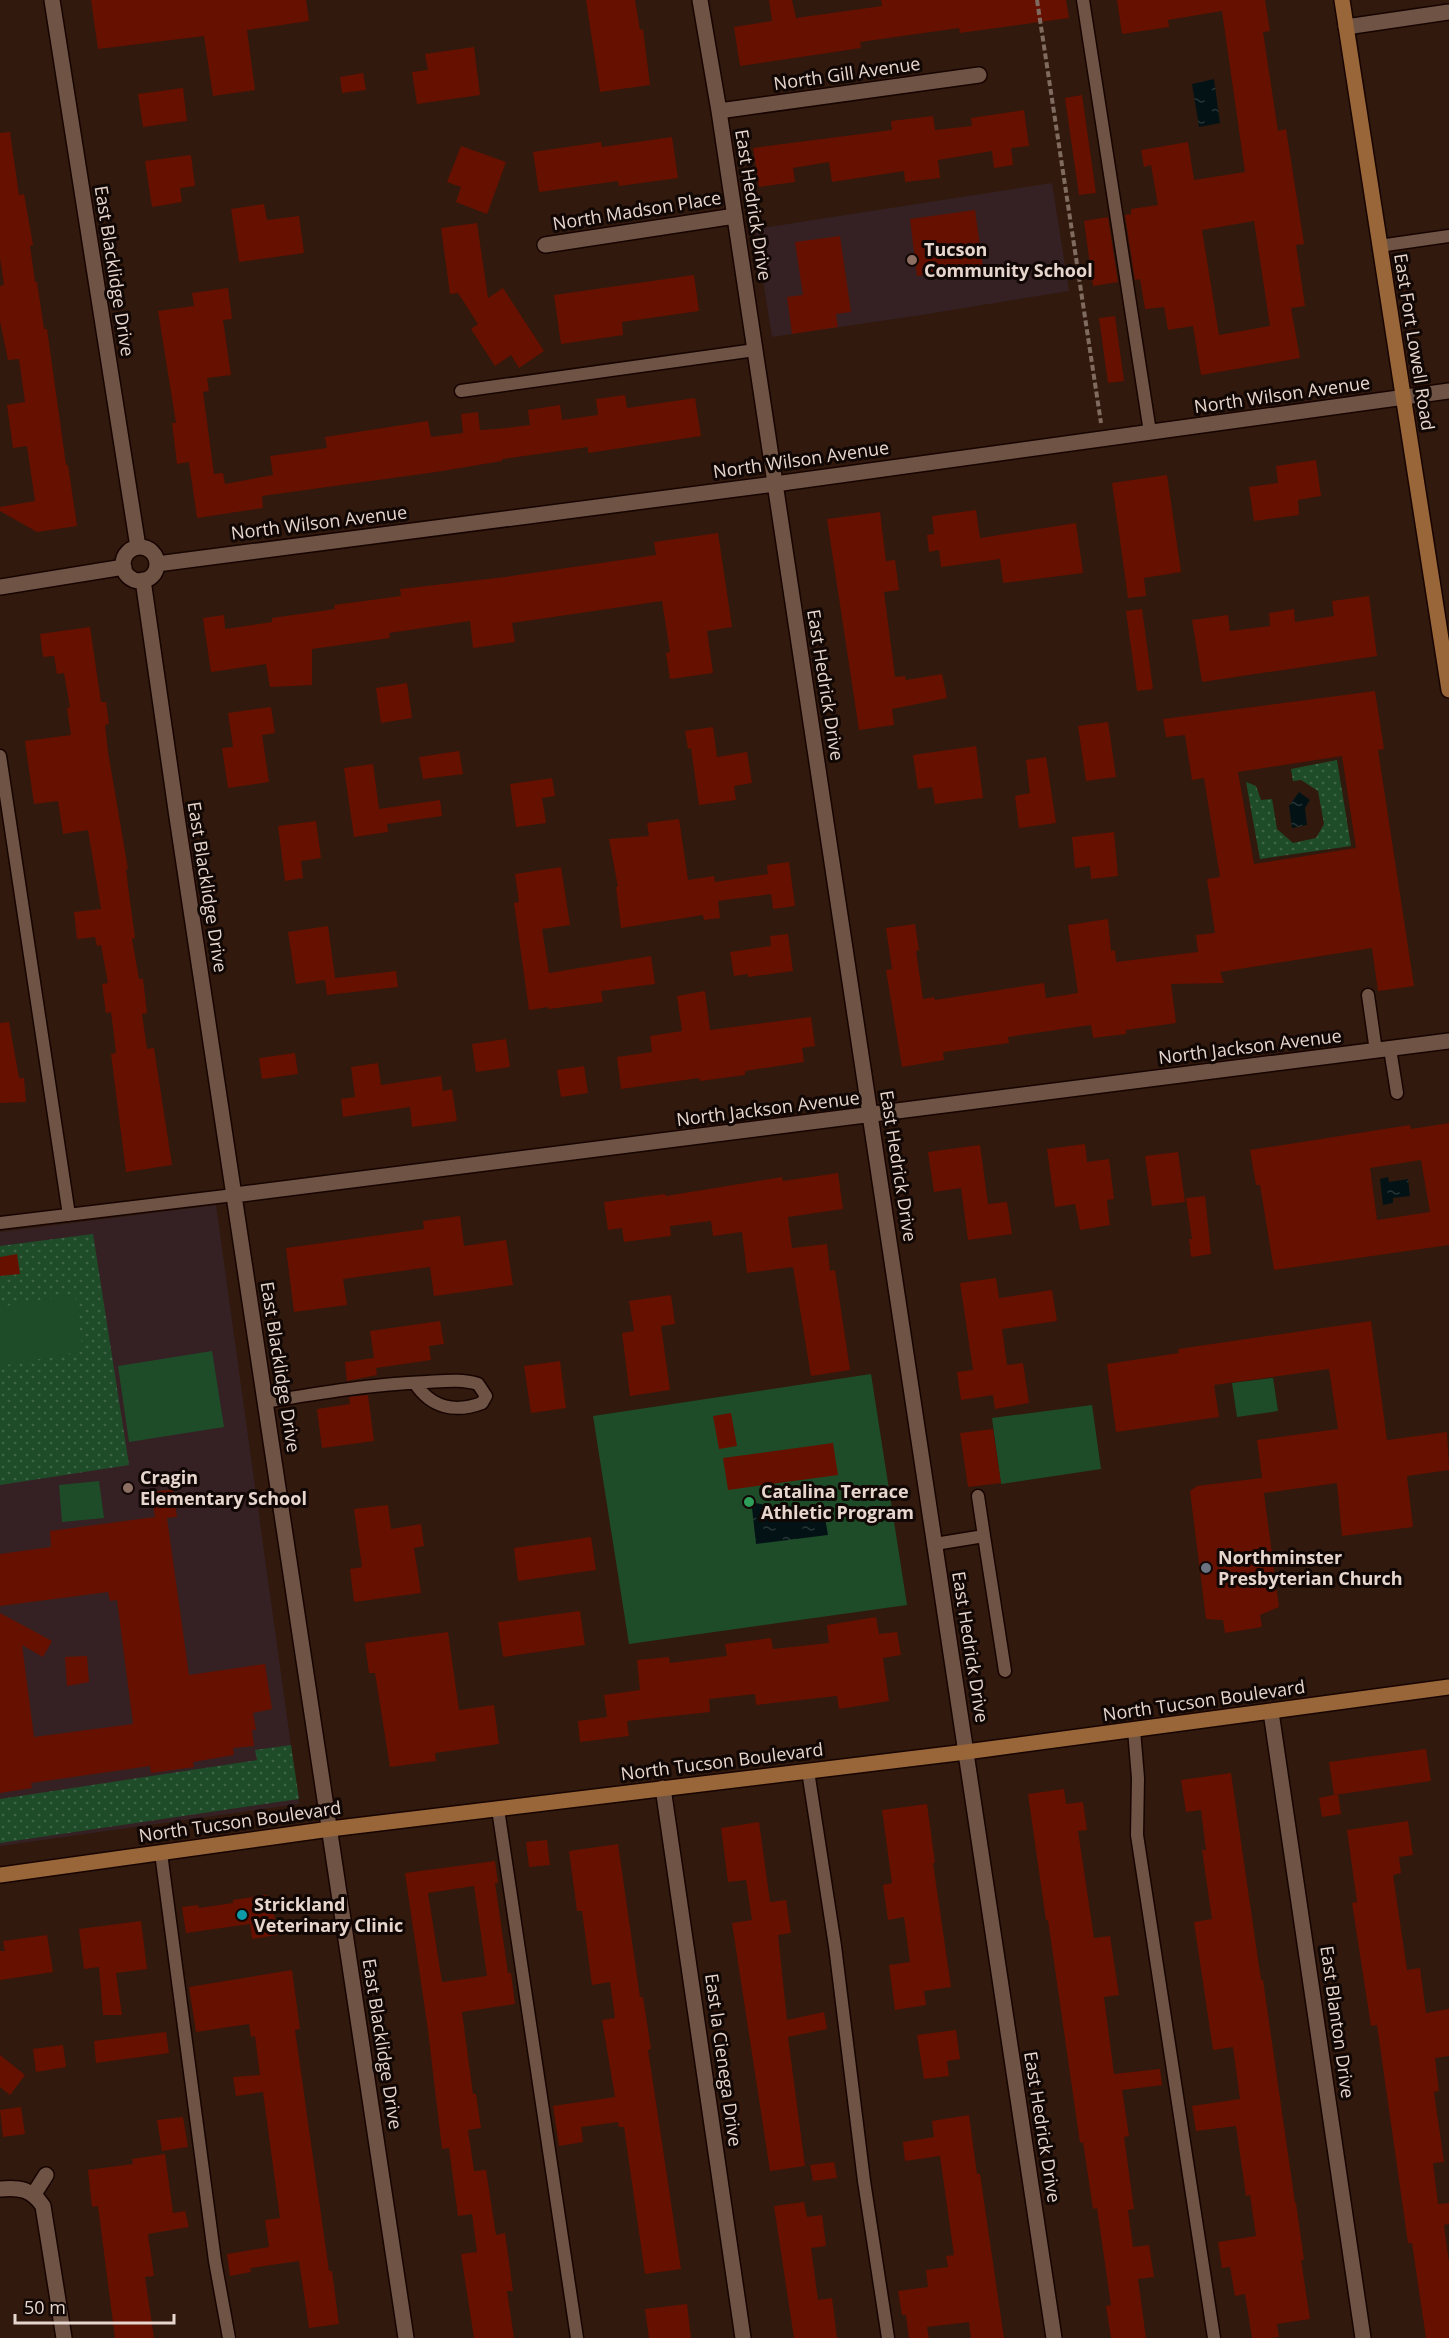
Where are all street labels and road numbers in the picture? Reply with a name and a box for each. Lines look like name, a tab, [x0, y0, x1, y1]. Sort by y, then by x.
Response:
street label: North Gill Avenue	[772, 51, 922, 95]
street label: East Hedrick Drive	[730, 128, 778, 282]
street label: East Blacklidge Drive	[90, 184, 140, 358]
street label: North Madson Place	[551, 185, 723, 235]
street label: East Fort Lowell Road	[1389, 251, 1441, 432]
street label: North Wilson Avenue	[1192, 370, 1371, 418]
street label: North Wilson Avenue	[711, 435, 890, 483]
street label: North Wilson Avenue	[229, 499, 408, 545]
street label: East Hedrick Drive	[802, 608, 850, 762]
street label: East Blacklidge Drive	[183, 800, 233, 974]
street label: North Jackson Avenue	[1157, 1023, 1343, 1069]
street label: North Jackson Avenue	[675, 1085, 861, 1131]
street label: East Hedrick Drive	[875, 1089, 923, 1243]
street label: East Blacklidge Drive	[256, 1280, 306, 1454]
street label: East Hedrick Drive	[947, 1570, 995, 1724]
street label: North Tucson Boulevard	[1101, 1674, 1307, 1726]
street label: North Tucson Boulevard	[619, 1737, 825, 1785]
street label: North Tucson Boulevard	[137, 1795, 343, 1847]
street label: East Blanton Drive	[1315, 1944, 1361, 2100]
street label: East Blacklidge Drive	[358, 1957, 408, 2131]
street label: East la Cienega Drive	[700, 1972, 748, 2148]
street label: East Hedrick Drive	[1019, 2050, 1067, 2204]

